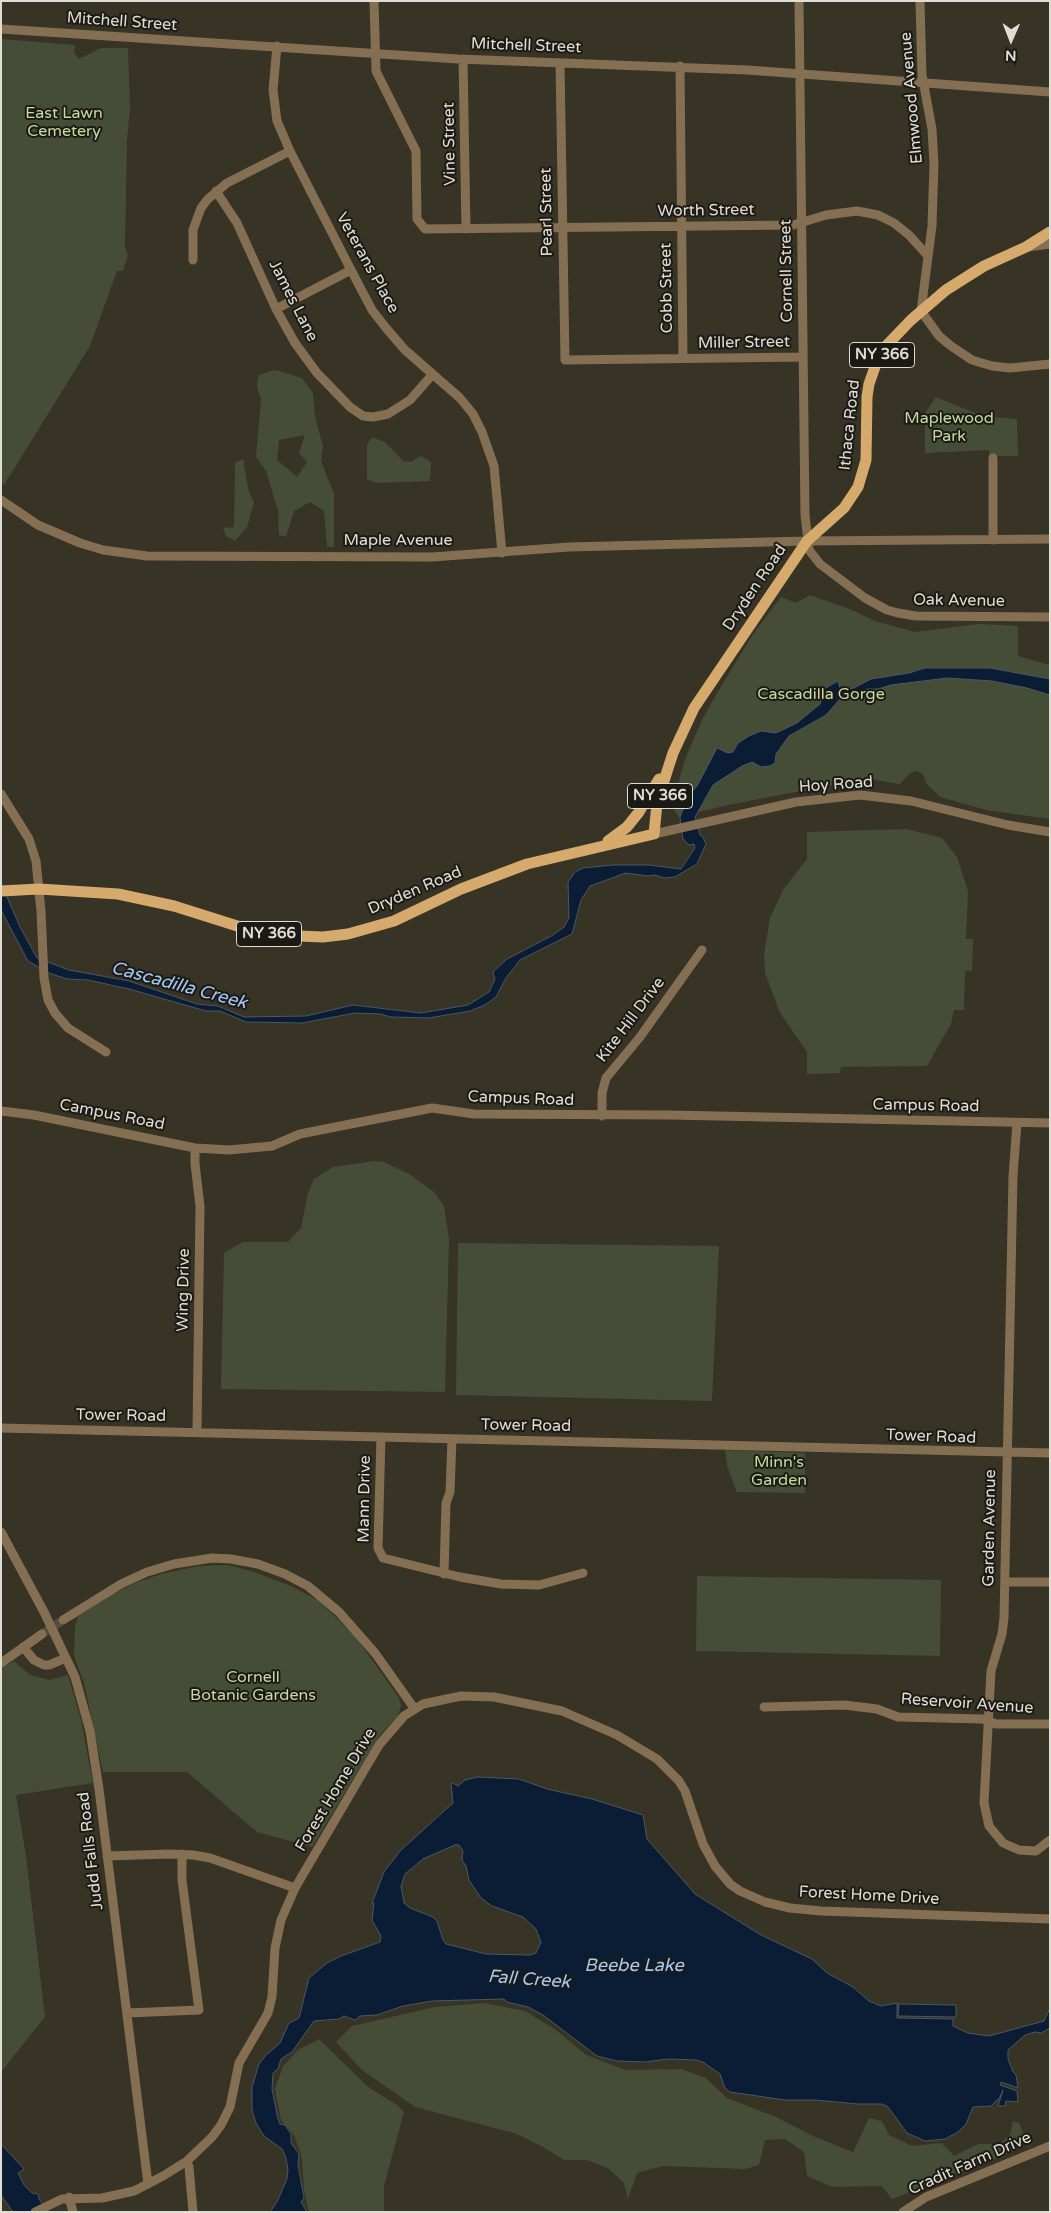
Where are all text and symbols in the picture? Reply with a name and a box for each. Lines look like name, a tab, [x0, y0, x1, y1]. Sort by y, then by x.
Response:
street label: Mitchell Street	[66, 9, 178, 35]
north arrow	[986, 15, 1036, 65]
street label: Elmwood Avenue	[897, 31, 927, 165]
street label: Mitchell Street	[470, 34, 582, 58]
text: N	[1005, 47, 1017, 64]
street label: Vine Street	[440, 102, 460, 186]
park label: East Lawn Cemetery	[25, 104, 103, 142]
street label: Pearl Street	[537, 168, 557, 256]
street label: Worth Street	[657, 201, 755, 221]
street label: Veterans Place	[331, 209, 403, 317]
street label: Cornell Street	[776, 219, 798, 323]
street label: Cobb Street	[657, 243, 677, 333]
street label: James Lane	[264, 257, 322, 345]
street label: Miller Street	[698, 333, 790, 353]
road number: NY 366	[850, 342, 914, 368]
street label: Ithaca Road	[836, 379, 864, 471]
park label: Maplewood Park	[904, 409, 994, 447]
street label: Maple Avenue	[343, 531, 453, 551]
street label: Dryden Road	[719, 541, 791, 635]
street label: Oak Avenue	[913, 591, 1005, 611]
park label: Cascadilla Gorge	[757, 685, 885, 705]
street label: Hoy Road	[798, 773, 874, 797]
road number: NY 366	[628, 784, 692, 808]
street label: Dryden Road	[365, 863, 465, 919]
road number: NY 366	[236, 922, 302, 946]
water label: Cascadilla Creek	[109, 957, 249, 1015]
street label: Kite Hill Drive	[593, 974, 669, 1066]
street label: Campus Road	[467, 1088, 575, 1110]
street label: Campus Road	[58, 1095, 166, 1135]
street label: Campus Road	[872, 1095, 980, 1117]
street label: Wing Drive	[174, 1248, 194, 1332]
street label: Tower Road	[76, 1406, 166, 1426]
street label: Tower Road	[481, 1416, 571, 1436]
street label: Tower Road	[885, 1426, 977, 1448]
park label: Minn's Garden	[751, 1453, 807, 1491]
street label: Mann Drive	[355, 1455, 375, 1543]
street label: Garden Avenue	[979, 1469, 1001, 1587]
park label: Cornell Botanic Gardens	[190, 1668, 316, 1706]
street label: Reservoir Avenue	[900, 1690, 1034, 1718]
street label: Forest Home Drive	[292, 1725, 380, 1855]
street label: Judd Falls Road	[74, 1791, 108, 1911]
street label: Forest Home Drive	[798, 1883, 940, 1909]
water label: Beebe Lake	[584, 1955, 684, 1977]
water label: Fall Creek	[487, 1966, 571, 1994]
street label: Cradit Farm Drive	[906, 2128, 1034, 2200]

